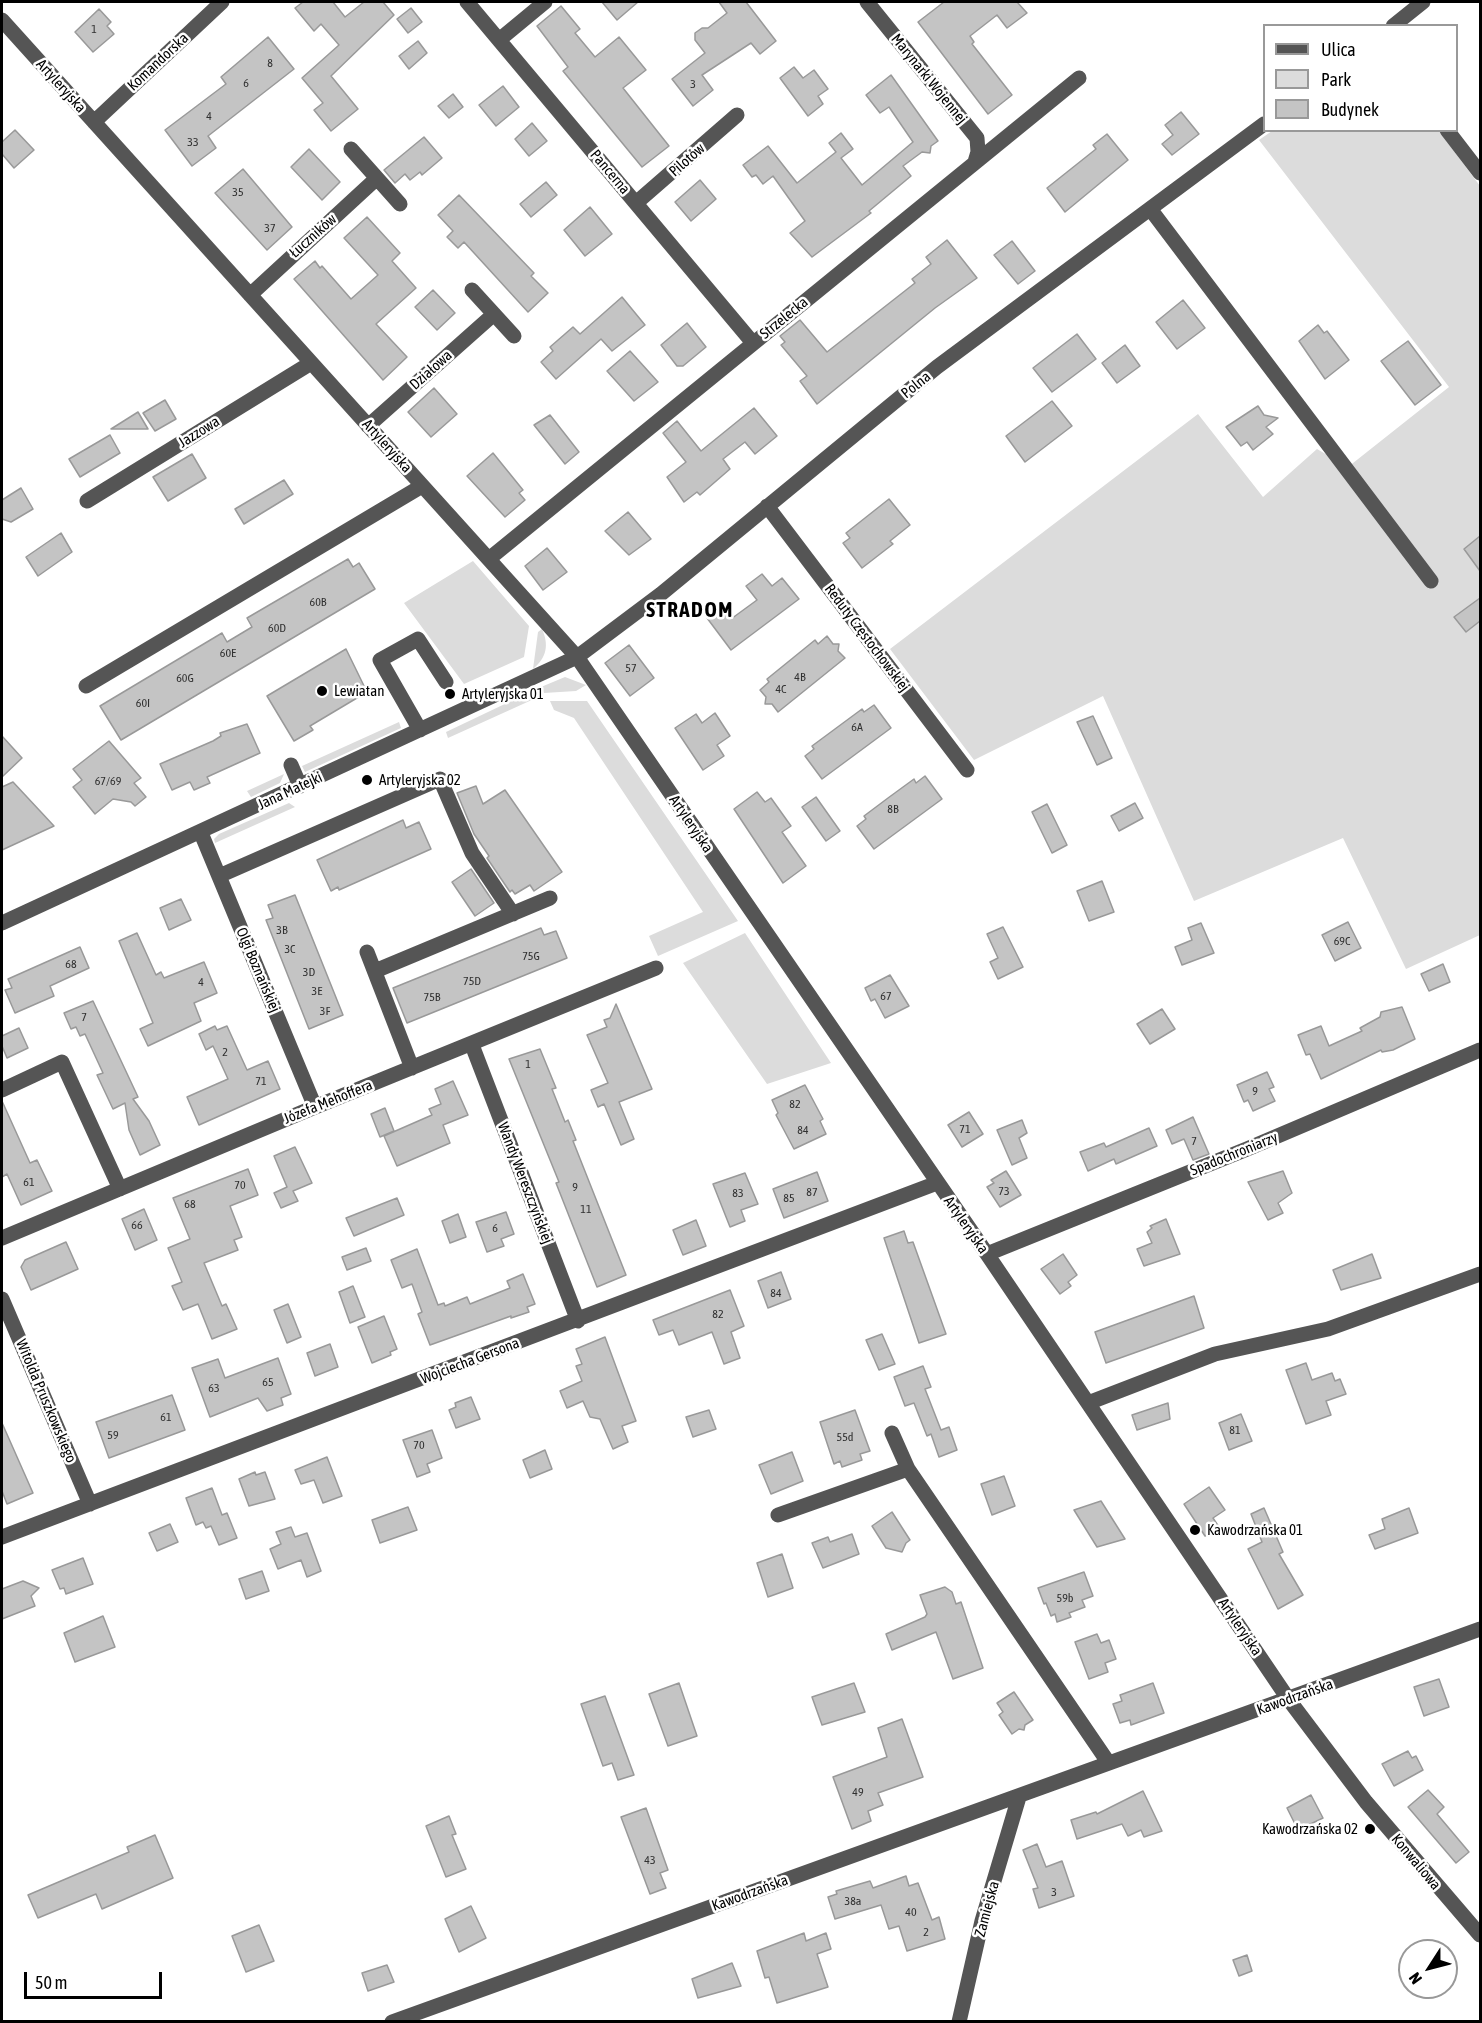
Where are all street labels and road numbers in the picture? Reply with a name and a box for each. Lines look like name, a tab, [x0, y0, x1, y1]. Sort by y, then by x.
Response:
street label: Komandorska	[124, 29, 192, 95]
street label: Marynarki Wojennej	[887, 30, 971, 128]
street label: Artyleryjska	[32, 56, 90, 116]
street label: Pilotów	[666, 139, 708, 181]
street label: Pancerna	[586, 146, 634, 198]
street label: Łuczników	[286, 210, 340, 262]
street label: Strzelecka	[756, 293, 812, 343]
street label: Działowa	[406, 346, 456, 394]
street label: Polna	[898, 368, 934, 402]
street label: Jazzowa	[175, 412, 223, 452]
street label: Artyleryjska	[358, 416, 416, 476]
street label: Reduty Częstochowskiej	[821, 581, 913, 695]
street label: Jana Matejki	[255, 768, 325, 814]
street label: Artyleryjska	[665, 792, 717, 856]
street label: Olgi Boznańskiej	[232, 925, 284, 1015]
street label: Józefa Mehoffera	[281, 1076, 375, 1128]
street label: Wandy Wereszczyńskiej	[494, 1120, 556, 1246]
street label: Spadochroniarzy	[1188, 1128, 1280, 1180]
street label: Artyleryjska	[940, 1193, 992, 1257]
street label: Wojciecha Gersona	[418, 1334, 522, 1388]
street label: Witolda Pruszkowskiego	[12, 1337, 80, 1465]
street label: Artyleryjska	[1214, 1595, 1266, 1659]
street label: Kawodrzańska	[1254, 1675, 1336, 1719]
street label: Konwaliowa	[1387, 1830, 1445, 1894]
street label: Kawodrzańska	[709, 1871, 791, 1915]
street label: Zamiejska	[971, 1879, 1003, 1939]

